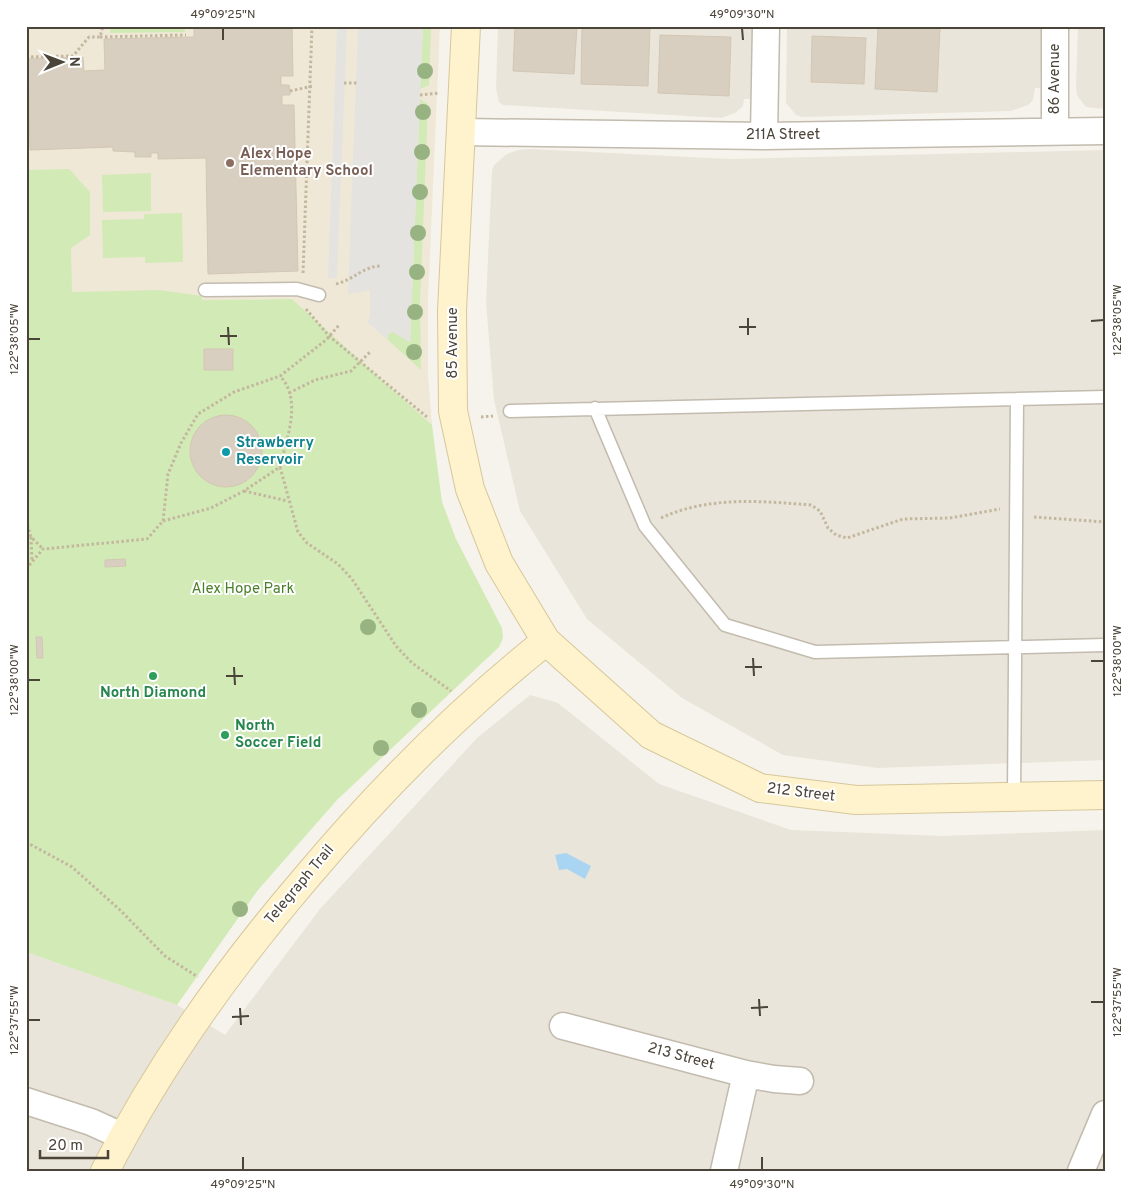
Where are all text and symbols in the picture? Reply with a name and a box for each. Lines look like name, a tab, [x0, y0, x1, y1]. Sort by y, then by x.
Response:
text: 49°09'25"N	[191, 7, 255, 23]
text: 49°09'30"N	[710, 7, 774, 23]
north arrow	[38, 38, 88, 88]
street label: 86 Avenue	[1046, 43, 1065, 115]
text: N	[65, 57, 82, 67]
street label: 211A Street	[746, 126, 820, 145]
place label: Alex Hope Elementary School	[240, 145, 373, 181]
marker: Alex Hope Elementary School	[224, 157, 236, 169]
text: 122°38'05"W	[1110, 284, 1126, 356]
text: 122°38'05"W	[7, 303, 23, 375]
street label: 85 Avenue	[444, 307, 463, 379]
place label: Strawberry Reservoir	[236, 434, 315, 470]
marker: Strawberry Reservoir	[220, 446, 232, 458]
park label: Alex Hope Park	[191, 580, 295, 599]
text: 122°38'00"W	[1110, 625, 1126, 697]
text: 122°38'00"W	[7, 644, 23, 716]
marker: North Diamond	[147, 670, 159, 682]
place label: North Diamond	[100, 684, 206, 703]
place label: North Soccer Field	[235, 717, 321, 753]
marker: North Soccer Field	[219, 729, 231, 741]
street label: 212 Street	[766, 779, 836, 807]
street label: Telegraph Trail	[261, 841, 339, 929]
text: 122°37'55"W	[1110, 967, 1126, 1037]
text: 122°37'55"W	[7, 985, 23, 1055]
street label: 213 Street	[645, 1039, 717, 1075]
scale bar	[40, 1127, 108, 1159]
text: 20 m	[48, 1137, 83, 1156]
text: 49°09'25"N	[211, 1177, 275, 1193]
text: 49°09'30"N	[730, 1177, 794, 1193]

